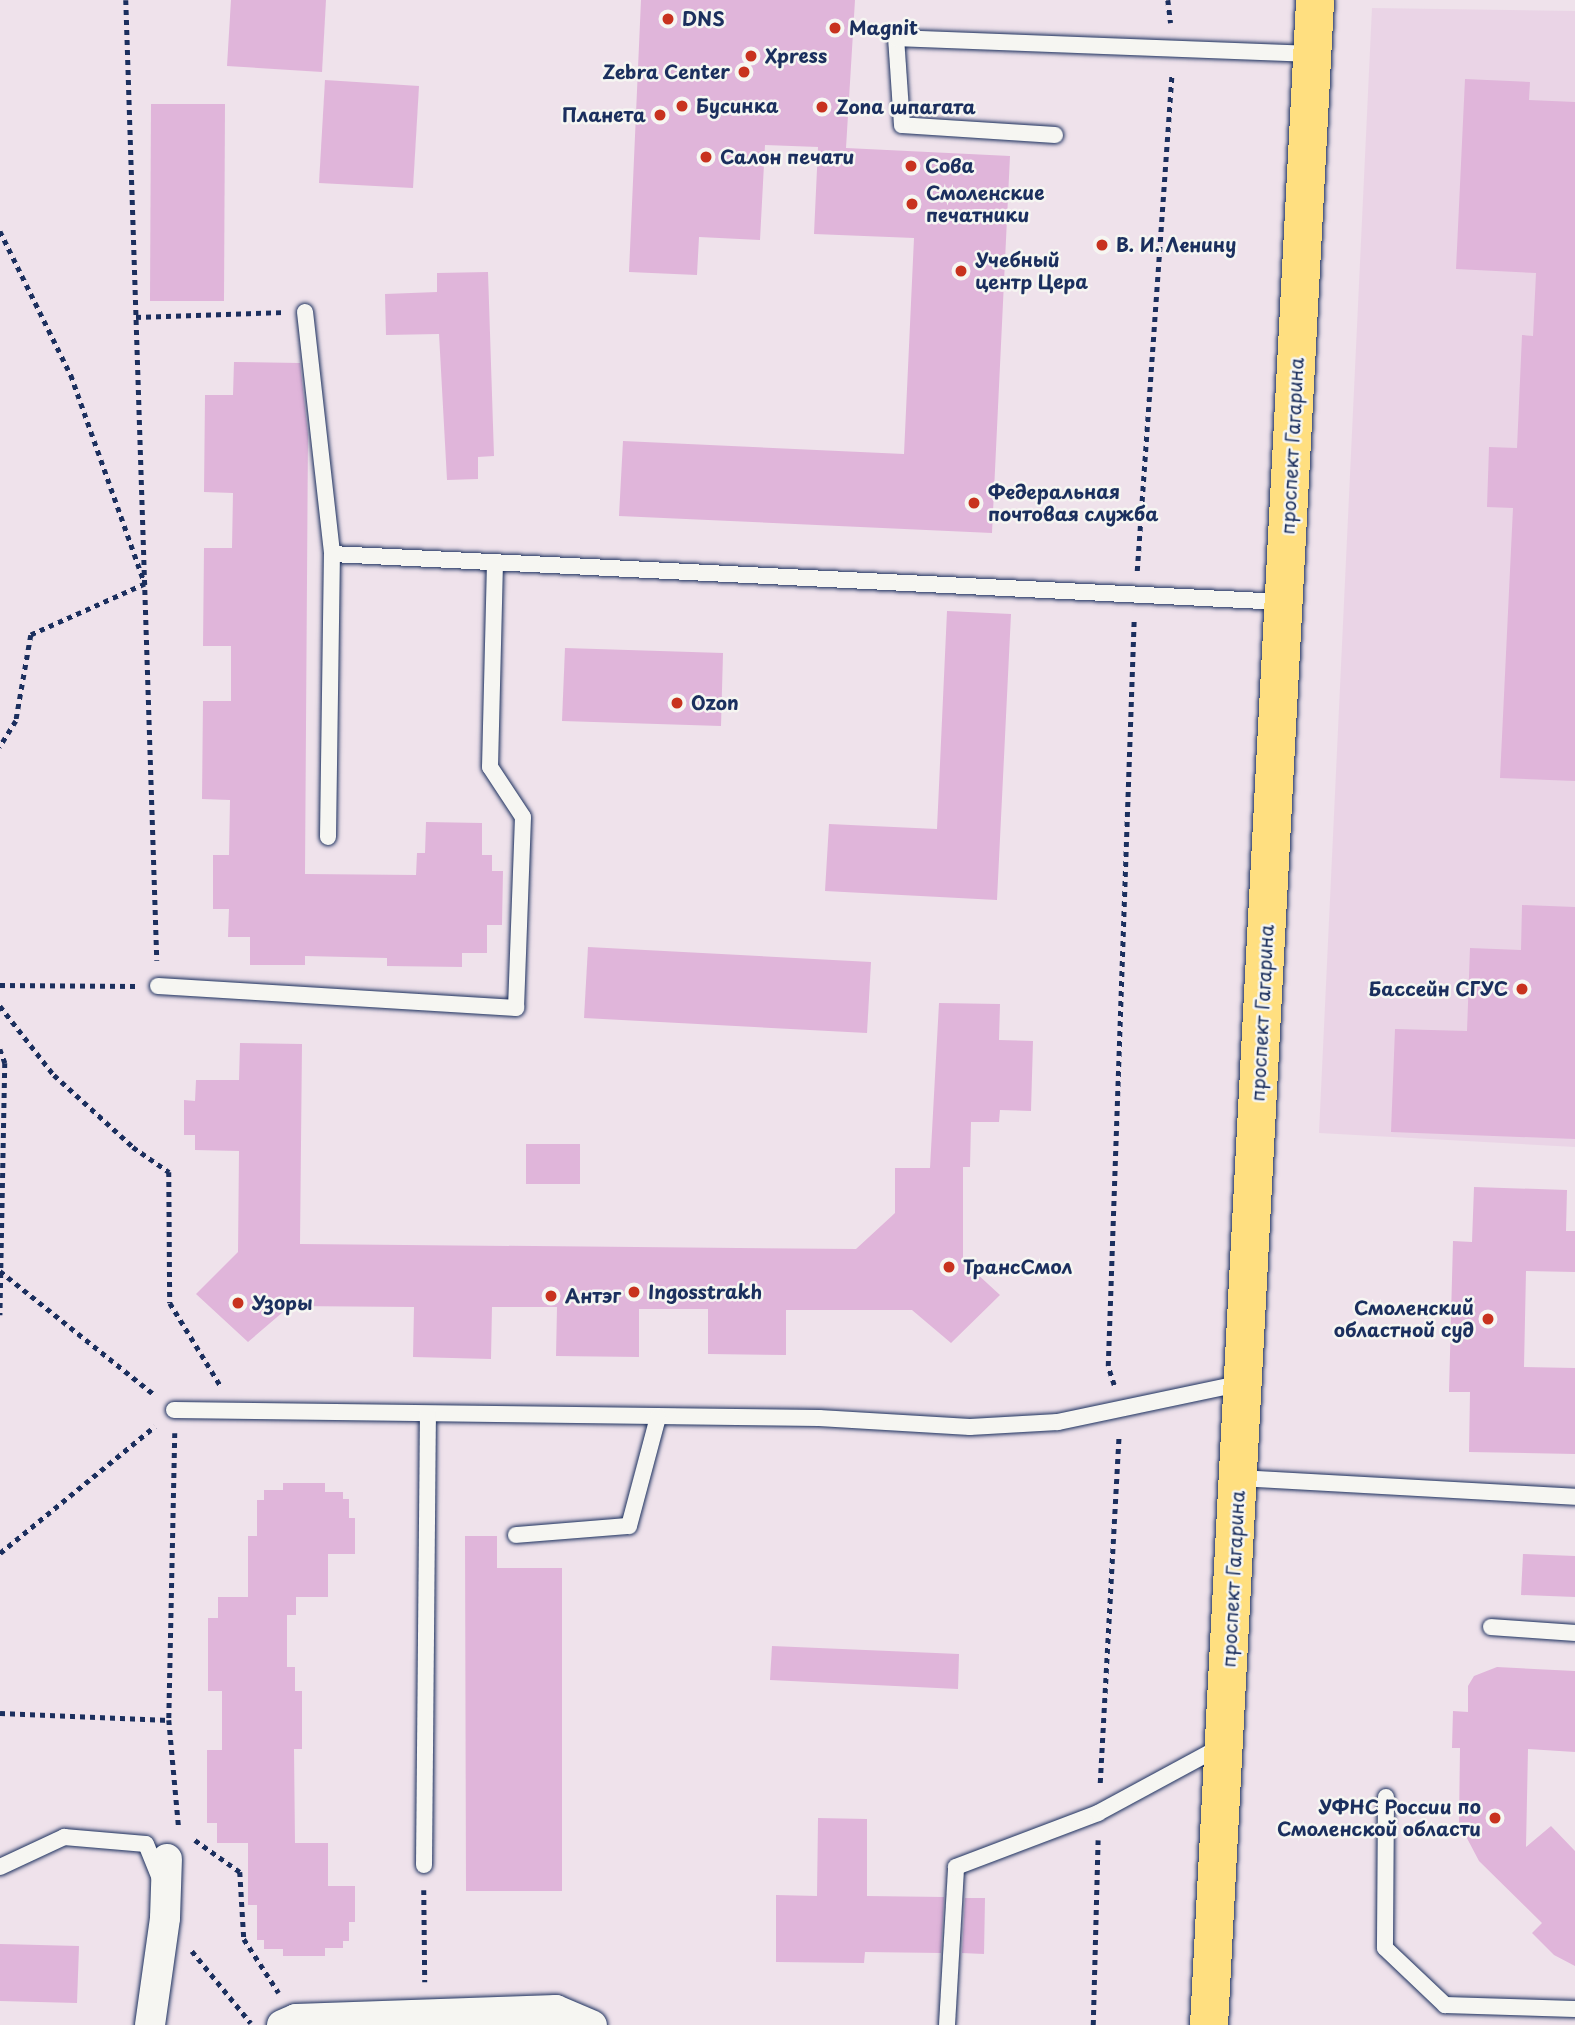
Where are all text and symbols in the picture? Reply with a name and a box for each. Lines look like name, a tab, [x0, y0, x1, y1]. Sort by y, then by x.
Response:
place label: DNS	[682, 8, 725, 30]
marker: DNS	[660, 11, 676, 27]
place label: Magnit	[849, 17, 918, 39]
marker: Magnit	[827, 20, 843, 36]
place label: Xpress	[765, 45, 827, 67]
marker: Xpress	[743, 48, 759, 64]
place label: Zebra Center	[602, 61, 730, 83]
marker: Zebra Center	[736, 64, 752, 80]
place label: Бусинка	[696, 95, 778, 117]
place label: Zona шпагата	[836, 96, 976, 118]
marker: Бусинка	[674, 98, 690, 114]
marker: Zona шпагата	[814, 99, 830, 115]
place label: Планета	[562, 104, 646, 126]
marker: Планета	[652, 107, 668, 123]
place label: Салон печати	[720, 146, 854, 168]
marker: Салон печати	[698, 149, 714, 165]
place label: Сова	[925, 155, 974, 177]
marker: Сова	[903, 158, 919, 174]
place label: Смоленские печатники	[926, 182, 1045, 226]
marker: Смоленские печатники	[904, 196, 920, 212]
place label: В. И. Ленину	[1116, 234, 1237, 256]
marker: В. И. Ленину	[1094, 237, 1110, 253]
place label: Учебный центр Цера	[975, 249, 1089, 293]
marker: Учебный центр Цера	[953, 263, 969, 279]
street label: проспект Гагарина	[1276, 357, 1308, 535]
place label: Федеральная почтовая служба	[988, 481, 1159, 525]
marker: Федеральная почтовая служба	[966, 495, 982, 511]
place label: Ozon	[691, 692, 739, 714]
marker: Ozon	[669, 695, 685, 711]
street label: проспект Гагарина	[1246, 924, 1278, 1102]
place label: Бассейн СГУС	[1367, 978, 1508, 1000]
marker: Бассейн СГУС	[1514, 981, 1530, 997]
place label: ТрансСмол	[963, 1256, 1072, 1278]
marker: ТрансСмол	[941, 1259, 957, 1275]
place label: Ingosstrakh	[648, 1281, 762, 1303]
marker: Ingosstrakh	[626, 1284, 642, 1300]
place label: Антэг	[565, 1285, 621, 1307]
marker: Антэг	[543, 1288, 559, 1304]
place label: Узоры	[252, 1292, 313, 1314]
marker: Узоры	[230, 1295, 246, 1311]
place label: Смоленский областной суд	[1333, 1297, 1474, 1341]
marker: Смоленский областной суд	[1480, 1311, 1496, 1327]
street label: проспект Гагарина	[1217, 1490, 1249, 1668]
place label: УФНС России по Смоленской области	[1276, 1796, 1481, 1840]
marker: УФНС России по Смоленской области	[1487, 1810, 1503, 1826]

